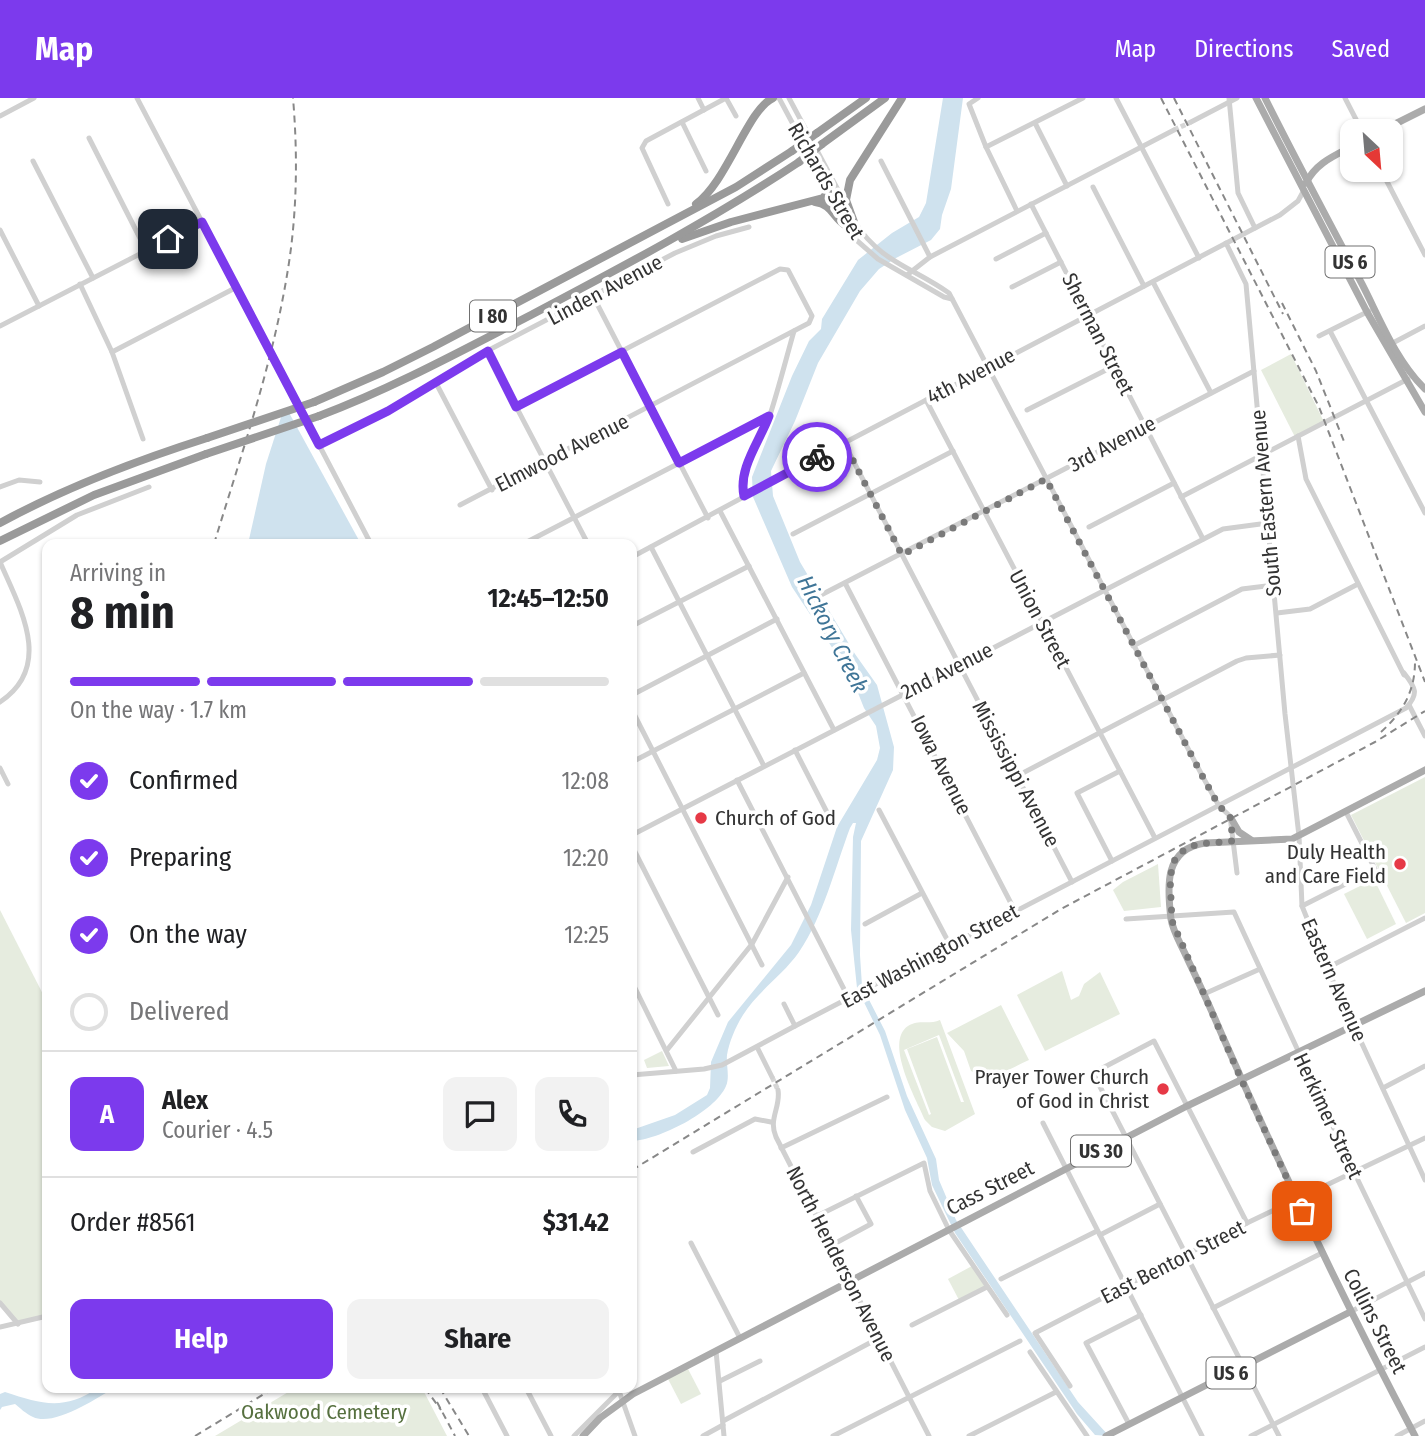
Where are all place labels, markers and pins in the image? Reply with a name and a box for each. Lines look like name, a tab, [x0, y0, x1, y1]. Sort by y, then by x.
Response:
pin	[138, 209, 198, 269]
place label: Church of God	[715, 805, 836, 831]
marker: Church of God	[693, 810, 709, 826]
place label: Duly Health and Care Field	[1265, 839, 1386, 889]
marker: Duly Health and Care Field	[1392, 856, 1408, 872]
place label: Prayer Tower Church of God in Christ	[975, 1064, 1149, 1114]
marker: Prayer Tower Church of God in Christ	[1155, 1081, 1171, 1097]
pin	[1272, 1181, 1332, 1241]

